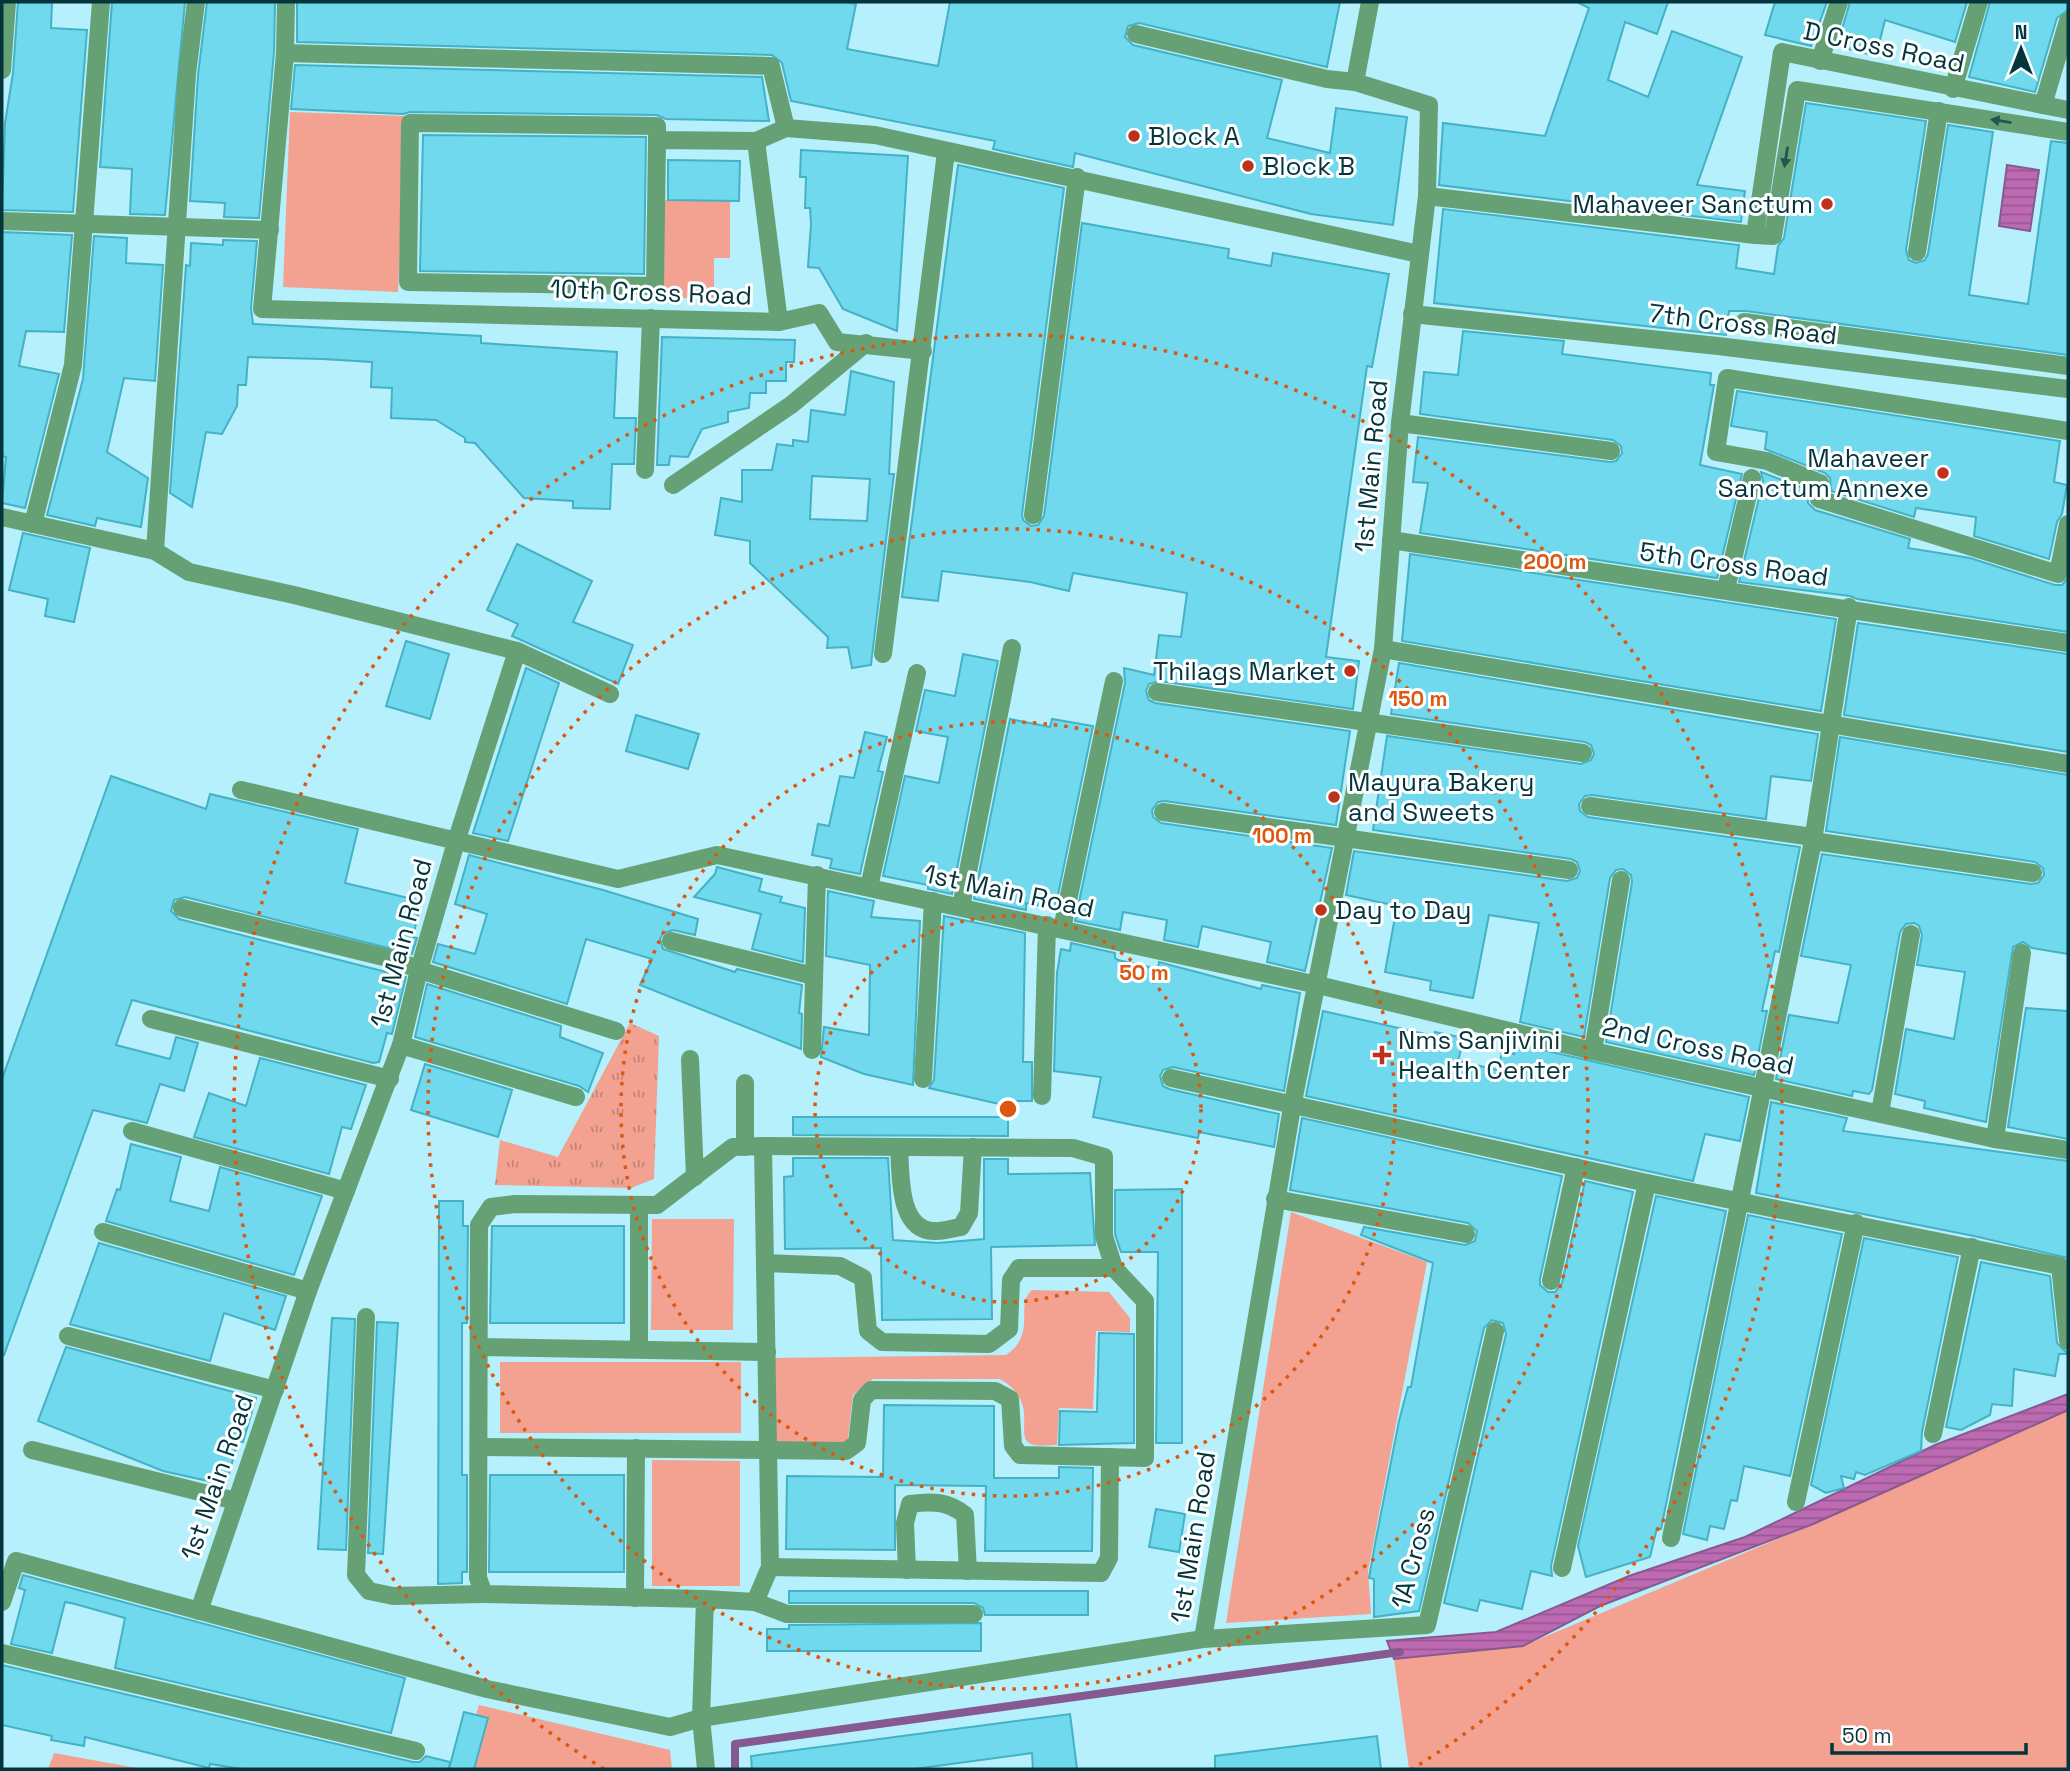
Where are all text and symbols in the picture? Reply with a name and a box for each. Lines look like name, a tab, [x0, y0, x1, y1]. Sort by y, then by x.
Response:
street label: D Cross Road	[1800, 13, 1968, 81]
north arrow	[1986, 14, 2056, 84]
text: N	[2015, 20, 2027, 45]
one-way arrow	[1990, 115, 2012, 126]
place label: Block A	[1148, 119, 1240, 153]
marker: Block A	[1126, 128, 1142, 144]
one-way arrow	[1780, 146, 1791, 168]
place label: Block B	[1262, 149, 1355, 183]
marker: Block B	[1240, 158, 1256, 174]
place label: Mahaveer Sanctum	[1573, 187, 1813, 221]
marker: Mahaveer Sanctum	[1819, 196, 1835, 212]
street label: 10th Cross Road	[549, 271, 753, 313]
street label: 7th Cross Road	[1647, 296, 1839, 352]
street label: 1st Main Road	[1347, 378, 1395, 554]
place label: Mahaveer Sanctum Annexe	[1718, 441, 1929, 505]
marker: Mahaveer Sanctum Annexe	[1935, 465, 1951, 481]
street label: 5th Cross Road	[1637, 534, 1831, 594]
text: 200 m	[1524, 548, 1586, 575]
place label: Thilags Market	[1153, 654, 1336, 688]
marker: Thilags Market	[1342, 663, 1358, 679]
text: 150 m	[1389, 685, 1447, 712]
place label: Mayura Bakery and Sweets	[1348, 765, 1534, 829]
marker: Mayura Bakery and Sweets	[1326, 789, 1342, 805]
text: 100 m	[1252, 822, 1312, 849]
street label: 1st Main Road	[362, 855, 440, 1031]
street label: 1st Main Road	[921, 856, 1097, 926]
place label: Day to Day	[1335, 893, 1471, 927]
marker: Day to Day	[1313, 902, 1329, 918]
text: 50 m	[1119, 959, 1169, 986]
street label: 2nd Cross Road	[1599, 1009, 1797, 1083]
place label: Nms Sanjivini Health Center	[1398, 1023, 1571, 1087]
marker: Nms Sanjivini Health Center	[1372, 1045, 1392, 1065]
centre of rings	[996, 1097, 1020, 1121]
street label: 1st Main Road	[173, 1390, 261, 1564]
street label: 1st Main Road	[1163, 1449, 1223, 1625]
street label: 1A Cross	[1383, 1504, 1443, 1612]
scale bar	[1832, 1712, 2026, 1756]
text: 50 m	[1842, 1722, 1892, 1749]

